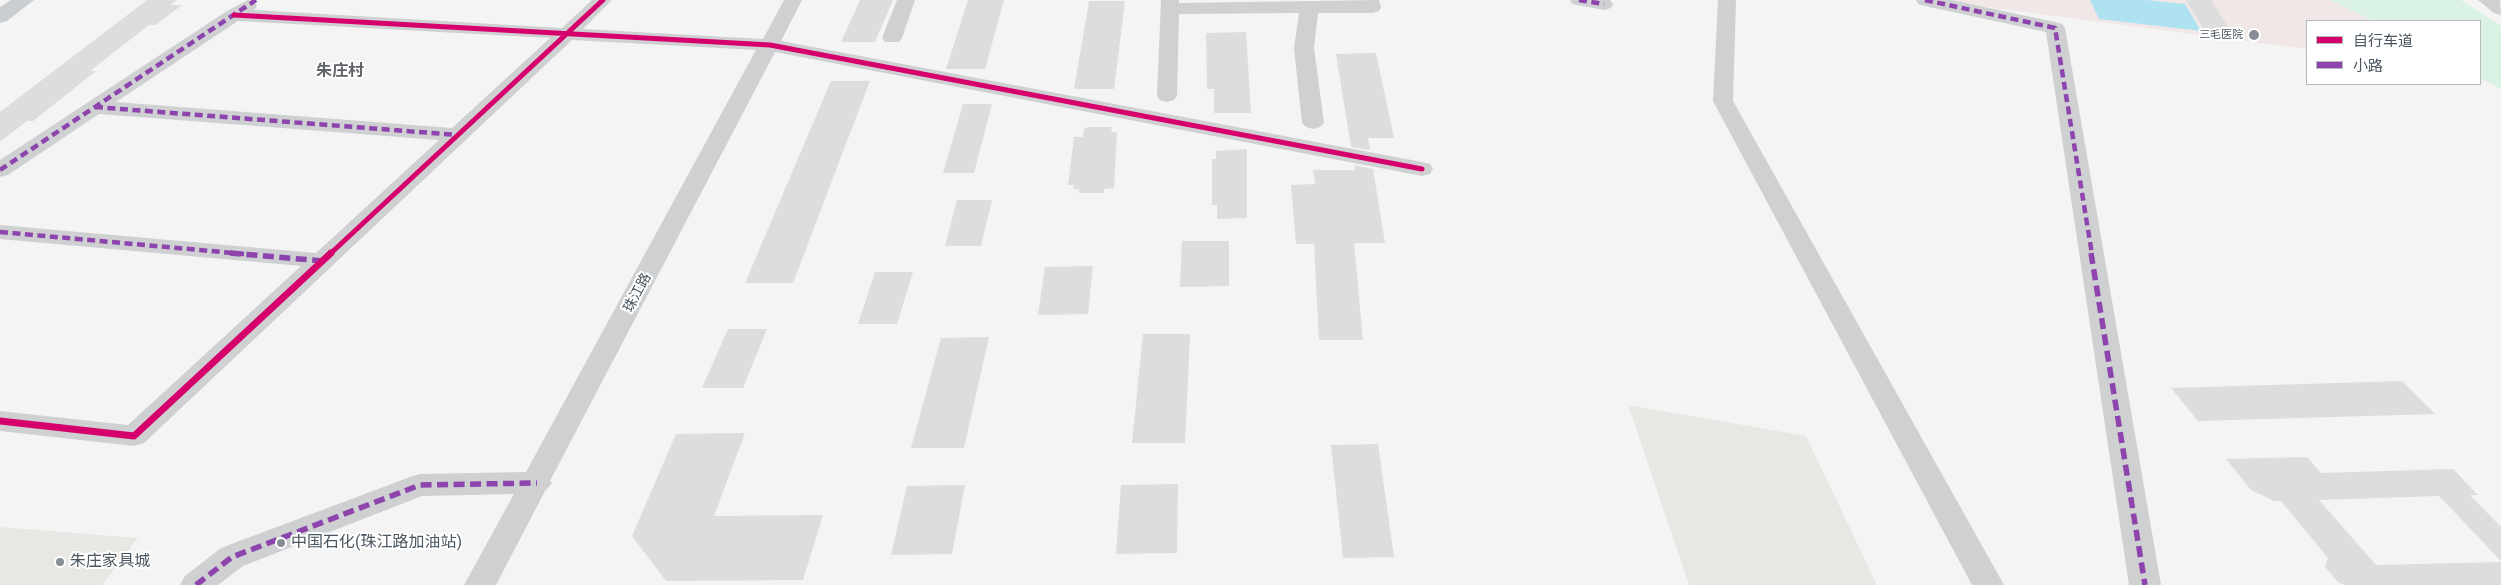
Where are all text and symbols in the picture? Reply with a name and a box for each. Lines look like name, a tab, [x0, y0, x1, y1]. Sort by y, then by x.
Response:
legend	[2306, 20, 2481, 85]
place label: 三毛医院	[2199, 28, 2243, 42]
marker: 三毛医院	[2247, 28, 2261, 42]
text: 自行车道	[2353, 32, 2413, 50]
text: 小路	[2353, 57, 2383, 75]
district label: 朱庄村	[316, 62, 364, 82]
street label: 珠江路	[621, 271, 655, 315]
place label: 中国石化(珠江路加油站)	[291, 533, 462, 553]
marker: 中国石化(珠江路加油站)	[275, 537, 287, 549]
place label: 朱庄家具城	[70, 552, 150, 572]
marker: 朱庄家具城	[54, 556, 66, 568]

